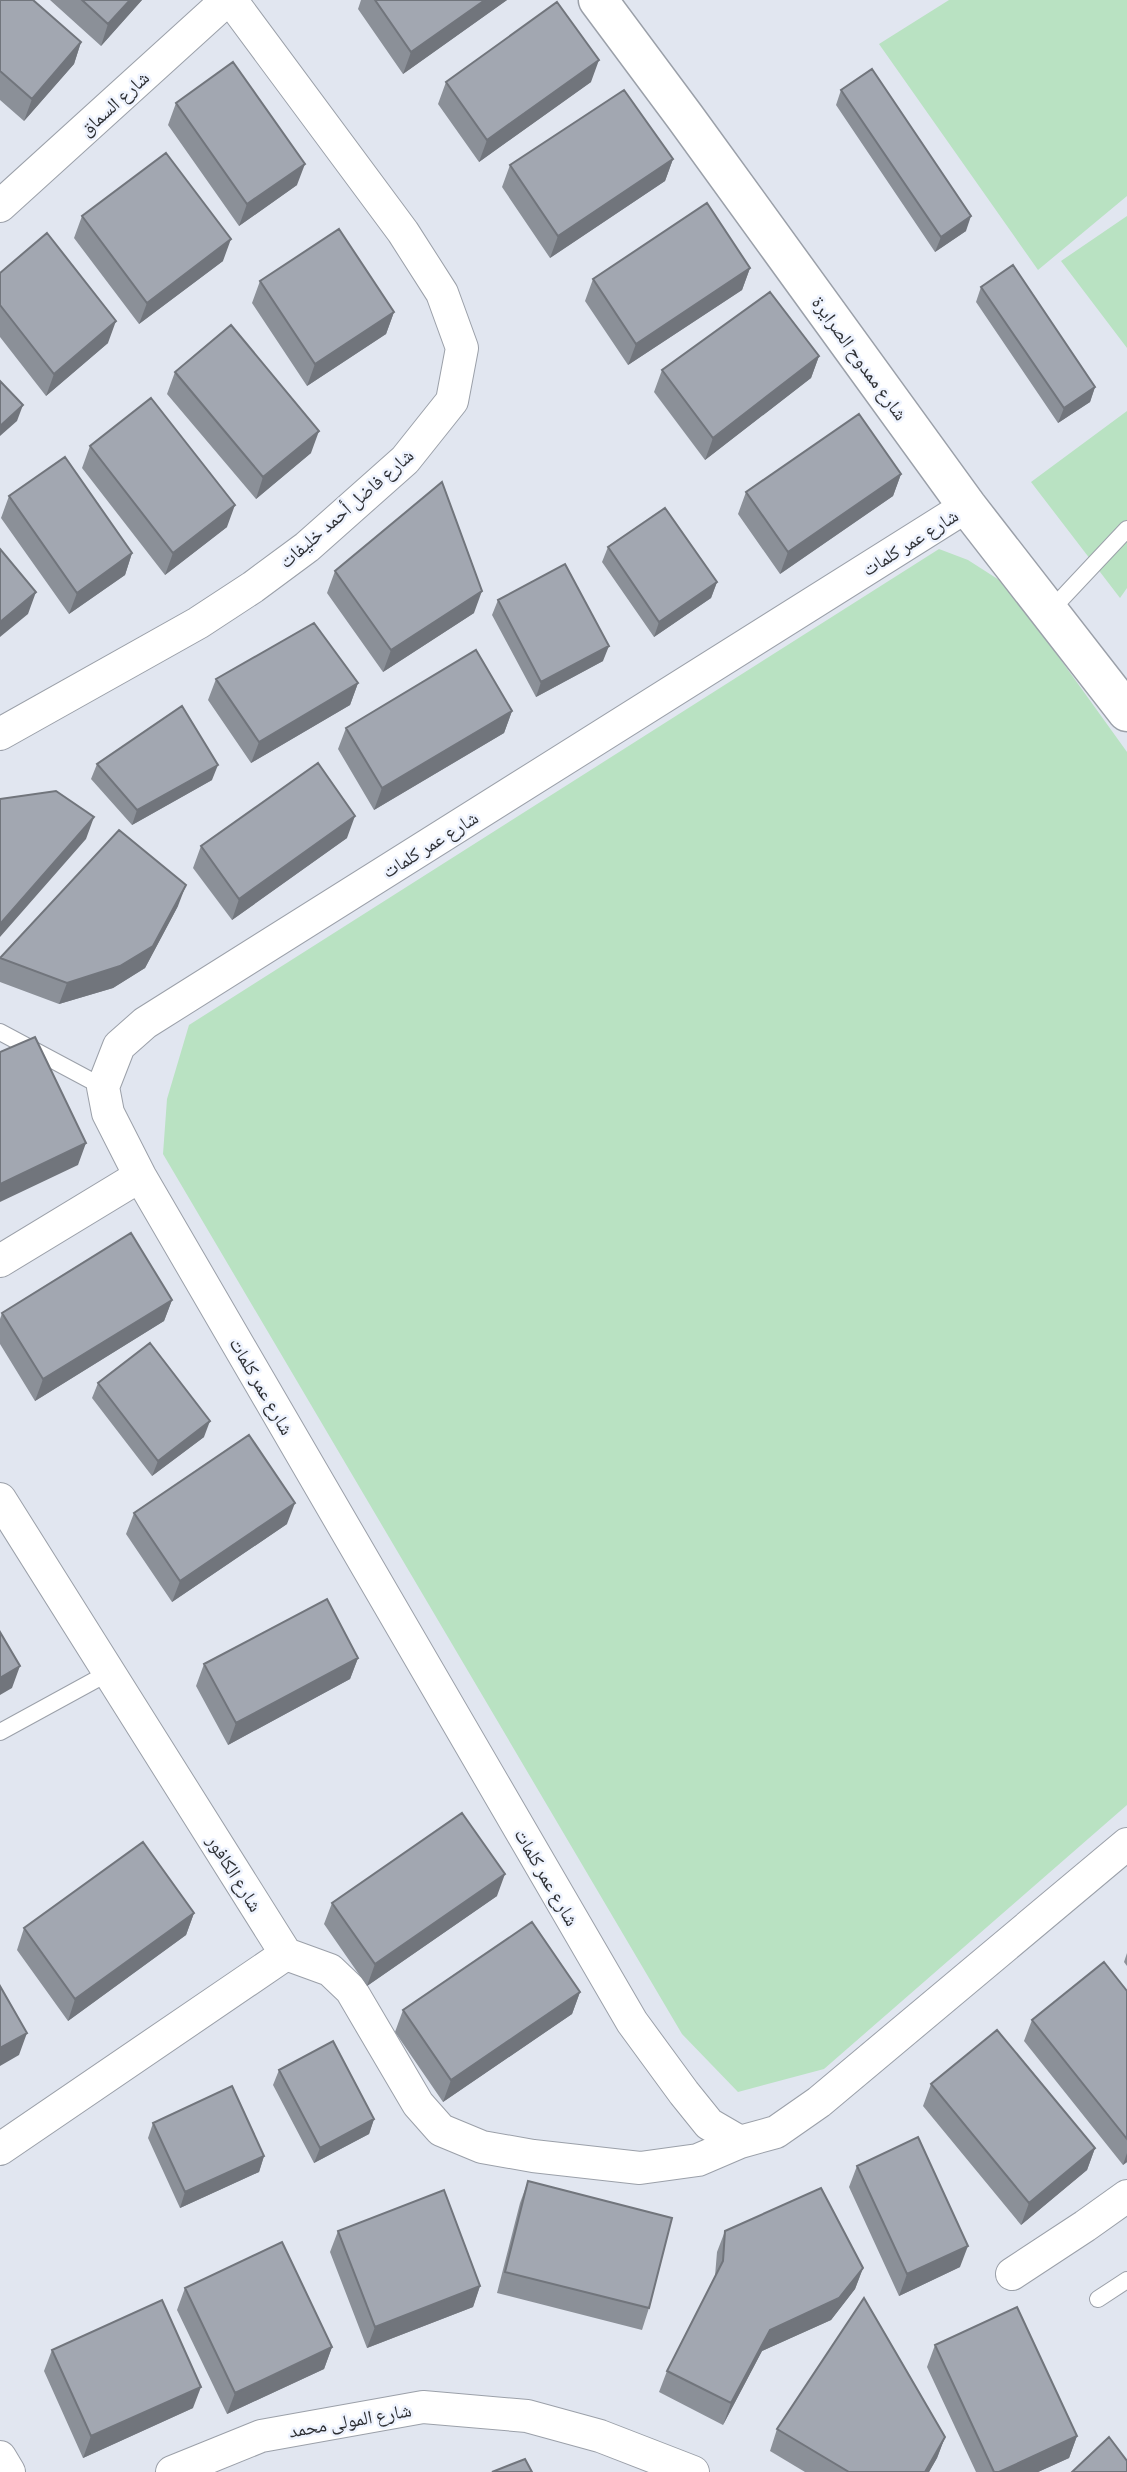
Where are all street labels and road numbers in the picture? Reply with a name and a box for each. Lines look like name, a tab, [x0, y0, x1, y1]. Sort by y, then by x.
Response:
street label: شارع السماق	[74, 65, 156, 143]
street label: شارع ممدوح الصرايرة	[804, 291, 913, 427]
street label: شارع فاضل أحمد خليفات	[274, 443, 420, 575]
street label: شارع عمر كلمات	[858, 503, 964, 584]
street label: شارع عمر كلمات	[378, 805, 484, 886]
street label: شارع عمر كلمات	[222, 1333, 300, 1441]
street label: شارع عمر كلمات	[507, 1824, 585, 1932]
street label: شارع الكافور	[199, 1829, 268, 1918]
street label: شارع المولى محمد	[287, 2397, 414, 2446]

